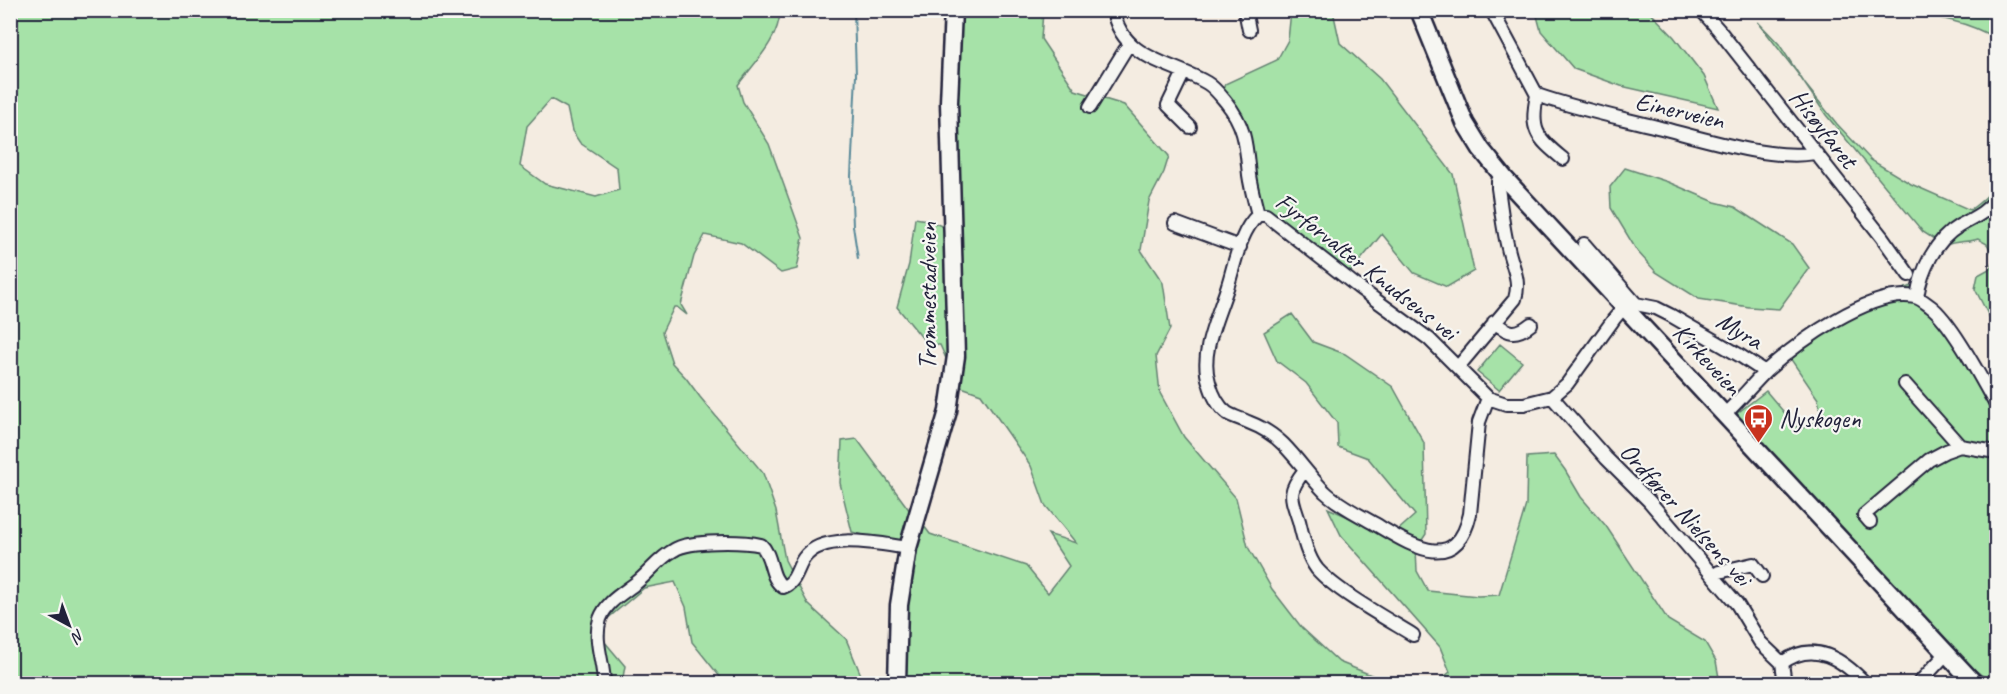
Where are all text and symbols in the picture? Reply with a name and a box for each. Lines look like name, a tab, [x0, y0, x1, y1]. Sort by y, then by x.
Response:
street label: Hisøyfaret	[1782, 82, 1866, 177]
street label: Einerveien	[1632, 84, 1729, 137]
street label: Fyrforvalter Knudsens vei	[1269, 185, 1467, 350]
street label: Trommestadveien	[911, 222, 944, 370]
street label: Myra	[1711, 304, 1770, 358]
street label: Kirkeveien	[1666, 316, 1750, 404]
bus stop icon: Nyskogen	[1742, 402, 1774, 444]
place label: Nyskogen	[1779, 402, 1861, 435]
street label: Ordfører Nielsens vei	[1612, 436, 1761, 595]
north arrow	[39, 595, 99, 655]
text: N	[66, 625, 88, 648]

